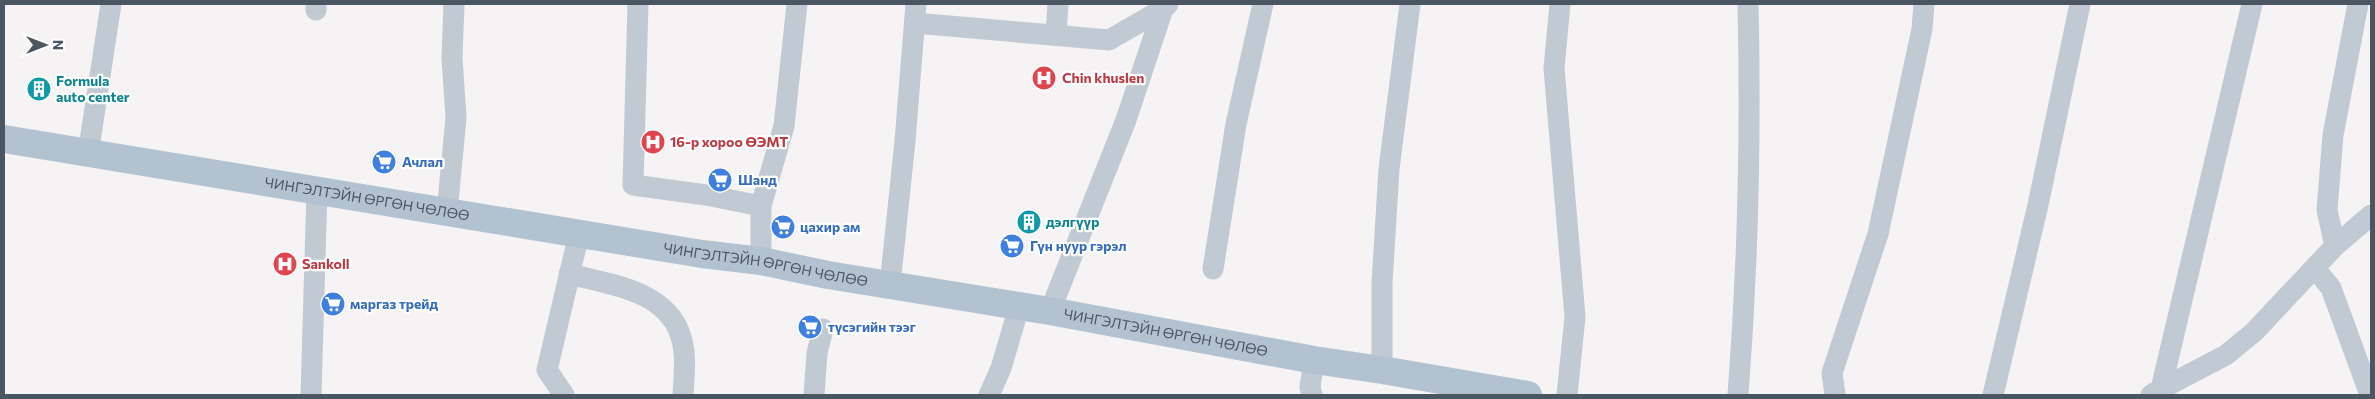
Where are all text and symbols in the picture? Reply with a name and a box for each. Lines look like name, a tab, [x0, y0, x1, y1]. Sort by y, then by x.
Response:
north arrow	[20, 20, 70, 70]
text: N	[50, 40, 67, 50]
hospital icon: Chin khuslen	[1031, 65, 1057, 91]
place label: Chin khuslen	[1062, 69, 1144, 86]
place label: Formula auto center	[56, 72, 130, 105]
building icon: Formula auto center	[26, 76, 52, 102]
hospital icon: 16-р хороо ӨЭМТ	[640, 129, 666, 155]
place label: 16-р хороо ӨЭМТ	[670, 133, 788, 150]
supermarket icon: Ачлал	[371, 149, 397, 175]
place label: Ачлал	[402, 153, 443, 170]
supermarket icon: Шанд	[707, 167, 733, 193]
place label: Шанд	[738, 171, 777, 188]
street label: ЧИНГЭЛТЭЙН ӨРГӨН ЧӨЛӨӨ	[264, 173, 471, 224]
building icon: дэлгүүр	[1016, 209, 1042, 235]
place label: дэлгүүр	[1046, 213, 1099, 230]
supermarket icon: цахир ам	[770, 214, 796, 240]
place label: цахир ам	[800, 218, 861, 235]
supermarket icon: Гүн нуур гэрэл	[999, 233, 1025, 259]
place label: Гүн нуур гэрэл	[1030, 237, 1127, 254]
street label: ЧИНГЭЛТЭЙН ӨРГӨН ЧӨЛӨӨ	[662, 239, 869, 289]
hospital icon: Sankoll	[272, 251, 298, 277]
place label: Sankoll	[302, 255, 350, 272]
supermarket icon: маргаз трейд	[320, 291, 346, 317]
place label: маргаз трейд	[350, 295, 438, 312]
street label: ЧИНГЭЛТЭЙН ӨРГӨН ЧӨЛӨӨ	[1062, 305, 1269, 359]
supermarket icon: түсэгийн тээг	[797, 314, 823, 340]
place label: түсэгийн тээг	[828, 318, 916, 335]

